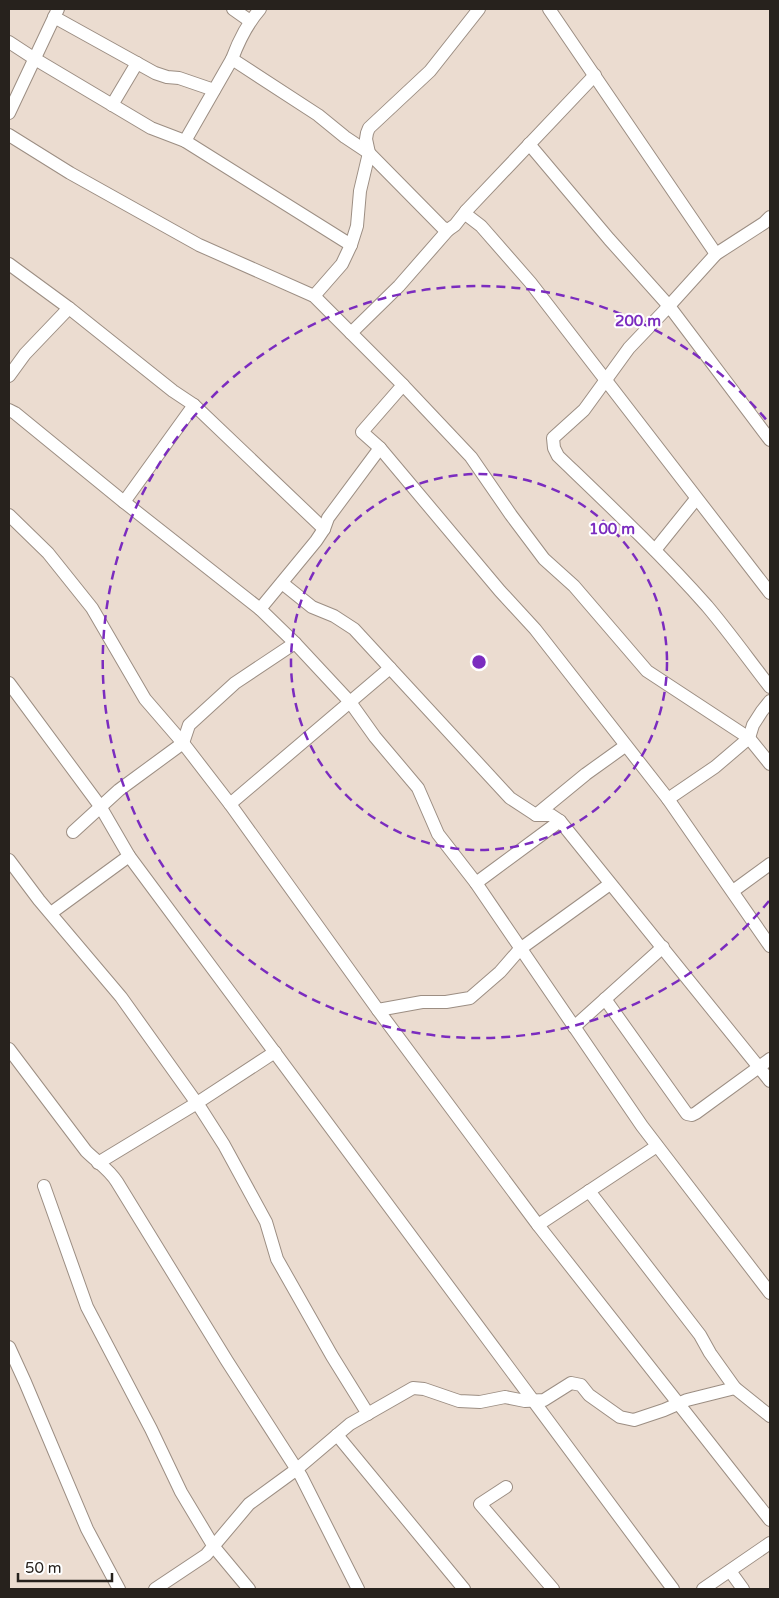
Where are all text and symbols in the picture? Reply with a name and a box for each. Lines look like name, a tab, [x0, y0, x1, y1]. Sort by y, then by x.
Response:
text: 200 m	[615, 312, 661, 330]
text: 100 m	[589, 520, 635, 538]
centre of rings	[470, 653, 488, 671]
scale bar	[18, 1550, 111, 1582]
text: 50 m	[25, 1559, 62, 1577]

